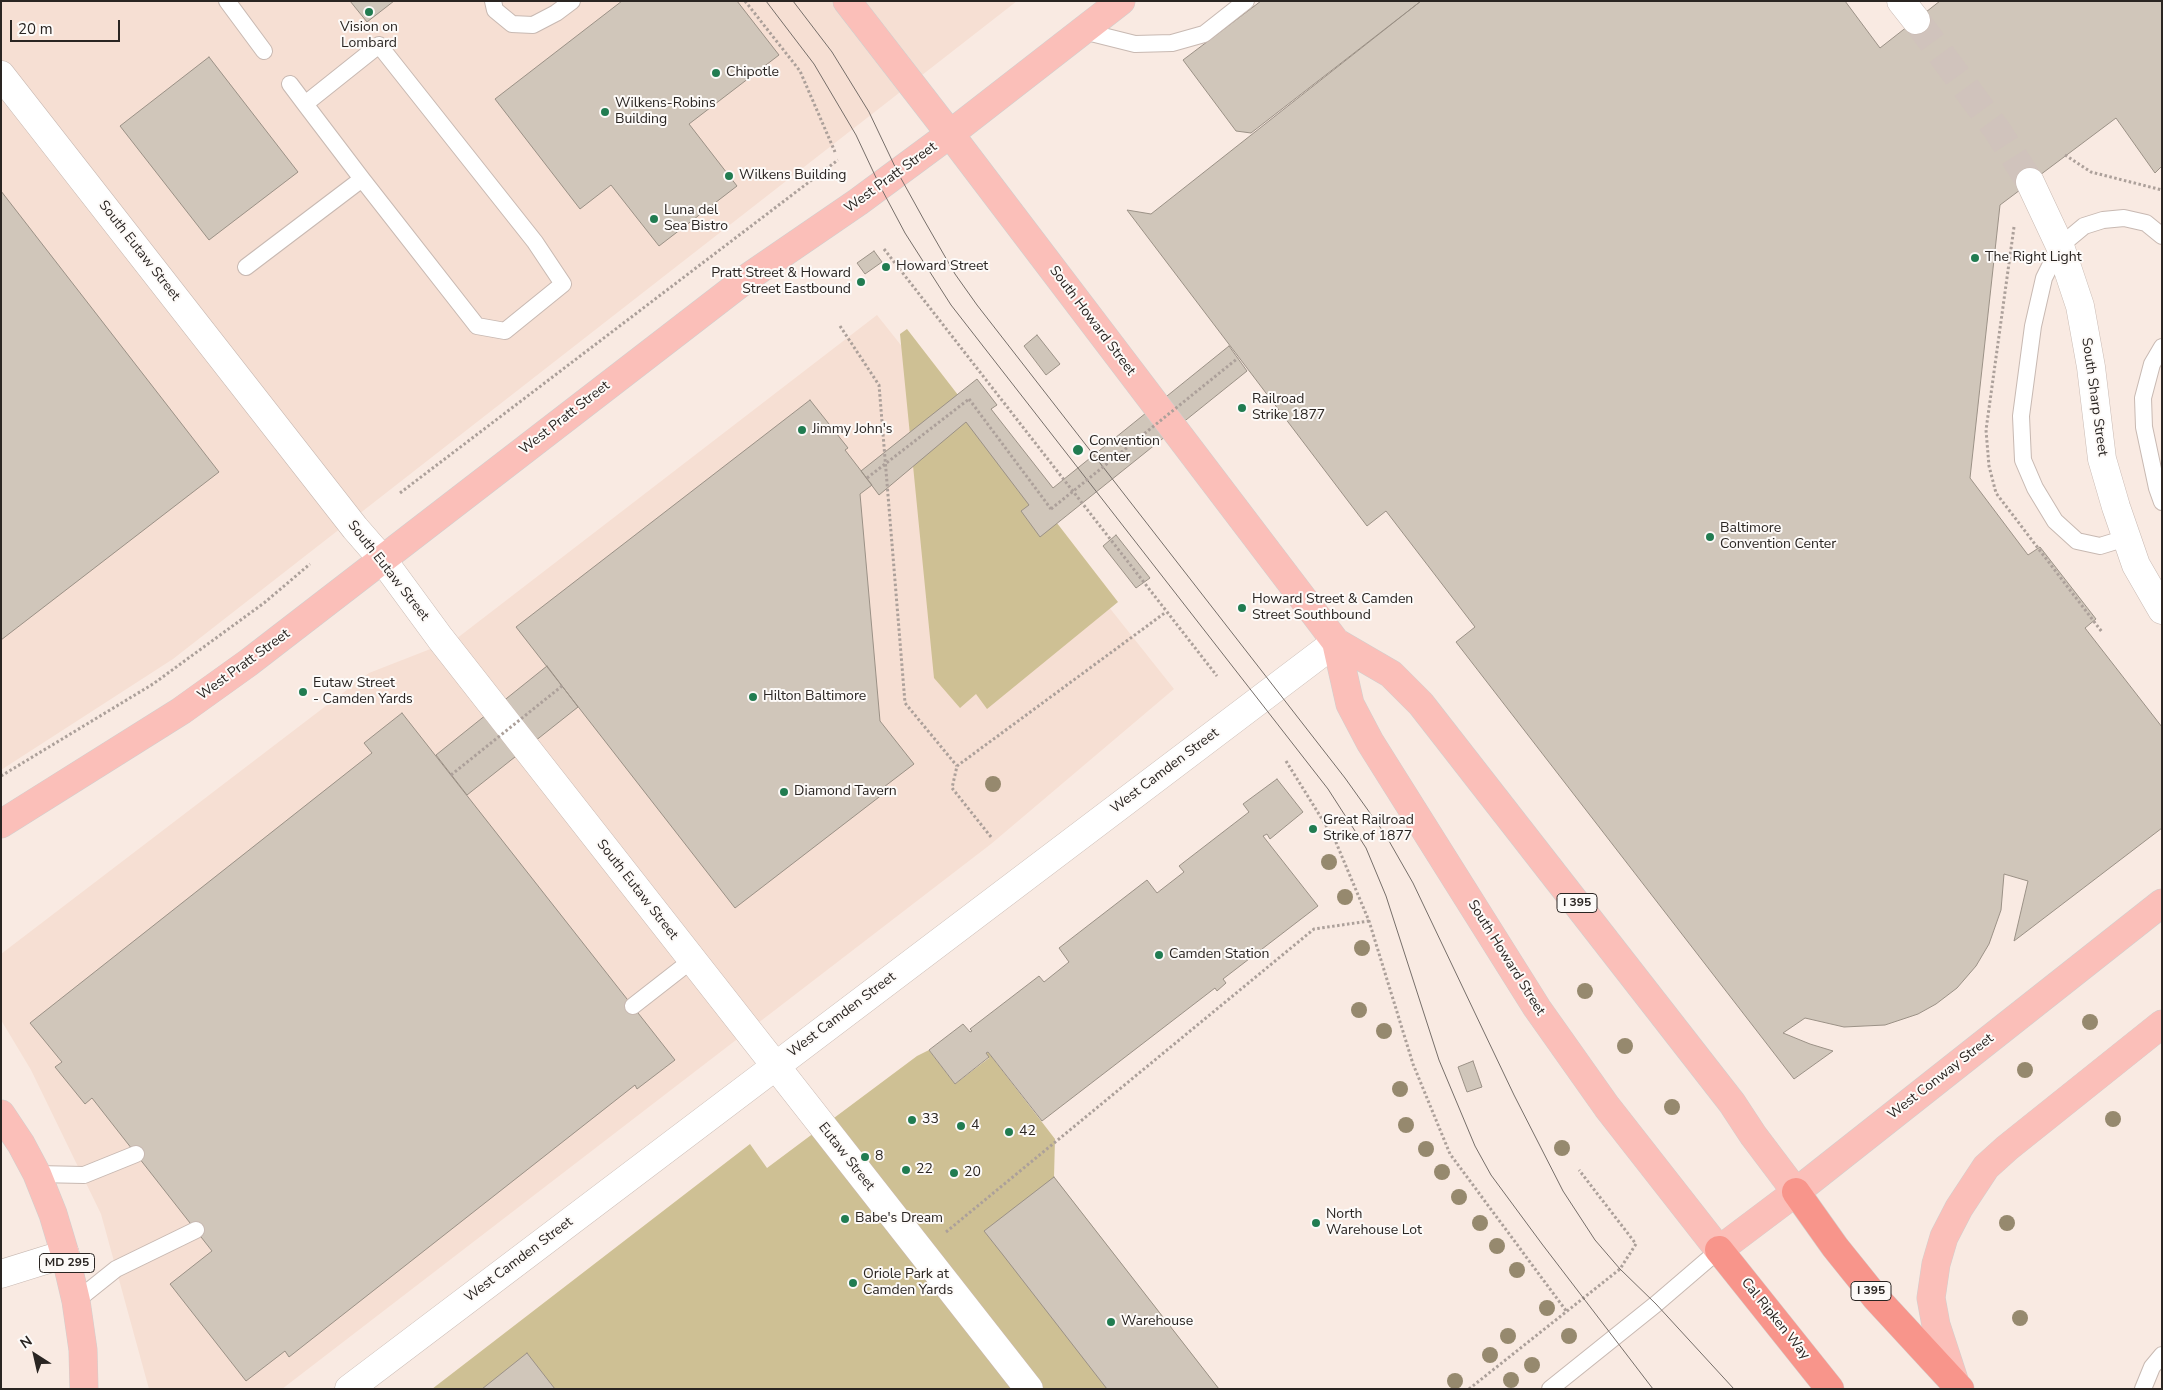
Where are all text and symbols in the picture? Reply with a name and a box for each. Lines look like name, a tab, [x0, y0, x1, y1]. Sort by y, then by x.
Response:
marker: Vision on Lombard	[363, 6, 375, 18]
scale bar	[12, 10, 122, 42]
text: 20 m	[18, 19, 53, 39]
place label: Vision on Lombard	[340, 20, 398, 52]
place label: Chipotle	[726, 65, 779, 81]
marker: Chipotle	[710, 67, 722, 79]
place label: Wilkens-Robins Building	[615, 96, 716, 128]
marker: Wilkens-Robins Building	[599, 106, 611, 118]
street label: West Pratt Street	[842, 139, 940, 217]
place label: Wilkens Building	[739, 168, 847, 184]
marker: Wilkens Building	[723, 170, 735, 182]
street label: South Eutaw Street	[95, 198, 183, 304]
place label: Luna del Sea Bistro	[664, 203, 728, 236]
marker: Luna del Sea Bistro	[648, 213, 660, 225]
place label: The Right Light	[1985, 250, 2082, 266]
marker: The Right Light	[1969, 252, 1981, 264]
place label: Howard Street	[896, 259, 988, 275]
marker: Howard Street	[880, 261, 892, 273]
street label: South Howard Street	[1045, 263, 1139, 379]
place label: Pratt Street & Howard Street Eastbound	[711, 266, 851, 298]
marker: Pratt Street & Howard Street Eastbound	[855, 276, 867, 288]
street label: South Sharp Street	[2077, 337, 2111, 457]
street label: West Pratt Street	[517, 378, 613, 458]
place label: Railroad Strike 1877	[1252, 392, 1325, 424]
marker: Railroad Strike 1877	[1236, 402, 1248, 414]
place label: Jimmy John's	[812, 422, 893, 438]
marker: Jimmy John's	[796, 424, 808, 436]
place label: Convention Center	[1089, 434, 1160, 467]
marker: Convention Center	[1071, 443, 1085, 457]
street label: South Eutaw Street	[344, 518, 432, 624]
place label: Baltimore Convention Center	[1720, 521, 1836, 554]
marker: Baltimore Convention Center	[1704, 531, 1716, 543]
place label: Howard Street & Camden Street Southbound	[1252, 592, 1413, 624]
marker: Howard Street & Camden Street Southbound	[1236, 602, 1248, 614]
street label: West Pratt Street	[195, 626, 293, 704]
place label: Eutaw Street - Camden Yards	[313, 676, 413, 709]
marker: Eutaw Street - Camden Yards	[297, 686, 309, 698]
place label: Hilton Baltimore	[763, 689, 866, 705]
marker: Hilton Baltimore	[747, 691, 759, 703]
street label: West Camden Street	[1108, 725, 1222, 817]
place label: Diamond Tavern	[794, 784, 897, 800]
marker: Diamond Tavern	[778, 786, 790, 798]
place label: Great Railroad Strike of 1877	[1323, 813, 1414, 846]
marker: Great Railroad Strike of 1877	[1307, 823, 1319, 835]
street label: South Eutaw Street	[593, 837, 681, 943]
road number: I 395	[1557, 894, 1597, 912]
street label: South Howard Street	[1464, 897, 1548, 1019]
place label: Camden Station	[1169, 947, 1270, 963]
marker: Camden Station	[1153, 949, 1165, 961]
street label: West Camden Street	[785, 969, 899, 1061]
street label: West Conway Street	[1885, 1030, 1997, 1124]
place label: 33	[922, 1112, 939, 1128]
marker: 33	[906, 1114, 918, 1126]
place label: 4	[971, 1118, 979, 1134]
street label: Eutaw Street	[814, 1120, 878, 1194]
marker: 4	[955, 1120, 967, 1132]
place label: 42	[1019, 1124, 1036, 1140]
marker: 42	[1003, 1126, 1015, 1138]
place label: 8	[875, 1149, 883, 1165]
marker: 8	[859, 1151, 871, 1163]
place label: 22	[916, 1162, 933, 1178]
marker: 22	[900, 1164, 912, 1176]
place label: 20	[964, 1165, 981, 1181]
marker: 20	[948, 1167, 960, 1179]
place label: North Warehouse Lot	[1326, 1207, 1422, 1240]
place label: Babe's Dream	[855, 1211, 943, 1227]
marker: Babe's Dream	[839, 1213, 851, 1225]
street label: West Camden Street	[462, 1214, 576, 1306]
marker: North Warehouse Lot	[1310, 1217, 1322, 1229]
road number: MD 295	[40, 1254, 94, 1272]
place label: Oriole Park at Camden Yards	[863, 1267, 953, 1300]
street label: Cal Ripken Way	[1737, 1275, 1813, 1363]
marker: Oriole Park at Camden Yards	[847, 1277, 859, 1289]
road number: I 395	[1851, 1282, 1891, 1300]
place label: Warehouse	[1121, 1314, 1193, 1330]
marker: Warehouse	[1105, 1316, 1117, 1328]
north arrow	[10, 1330, 60, 1380]
text: N	[16, 1332, 36, 1353]

